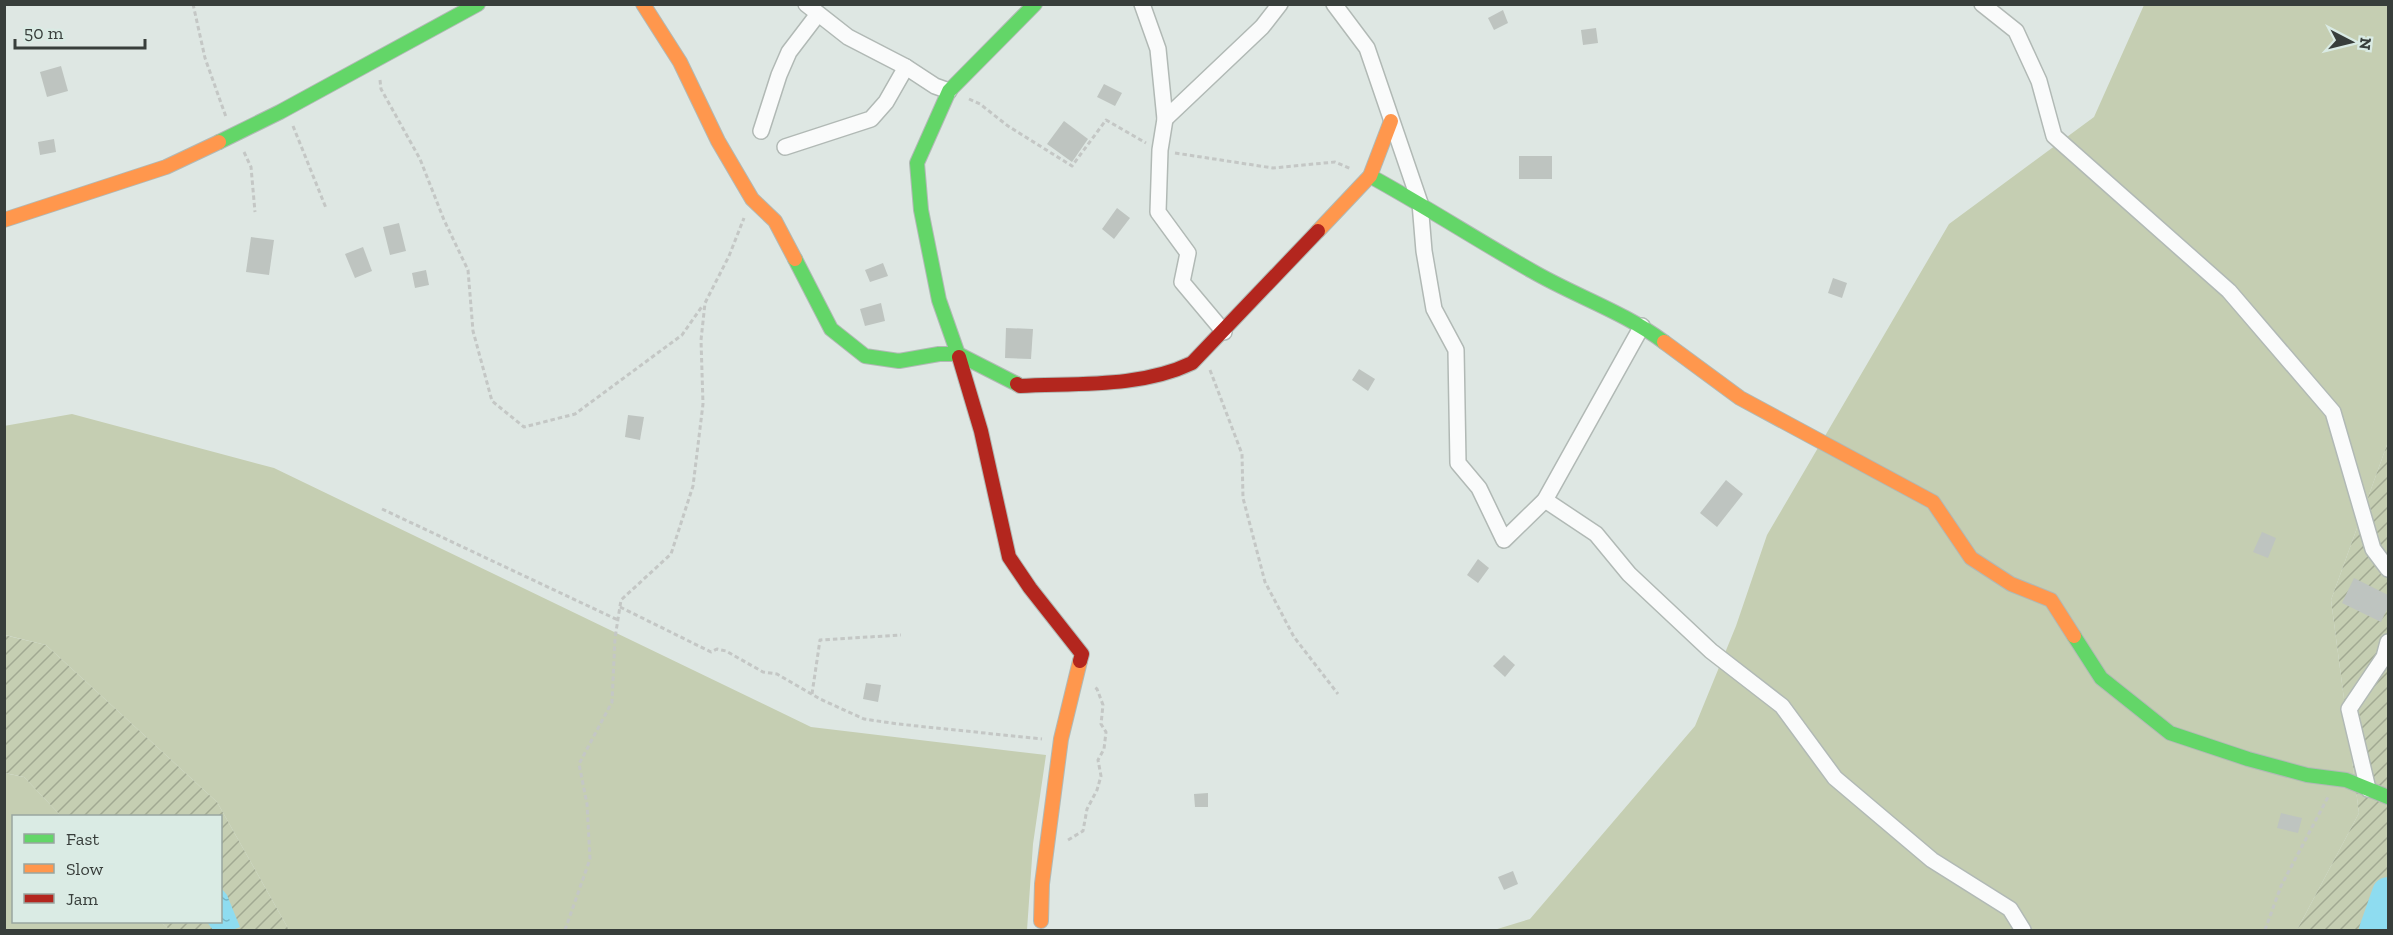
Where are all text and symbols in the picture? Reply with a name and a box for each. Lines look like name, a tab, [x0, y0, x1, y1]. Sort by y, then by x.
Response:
scale bar	[15, 12, 146, 50]
north arrow	[2321, 12, 2381, 72]
text: 50 m	[24, 22, 64, 44]
text: N	[2355, 37, 2376, 51]
legend	[12, 815, 222, 923]
text: Fast	[66, 828, 99, 850]
text: Slow	[66, 858, 103, 880]
text: Jam	[66, 888, 98, 910]

